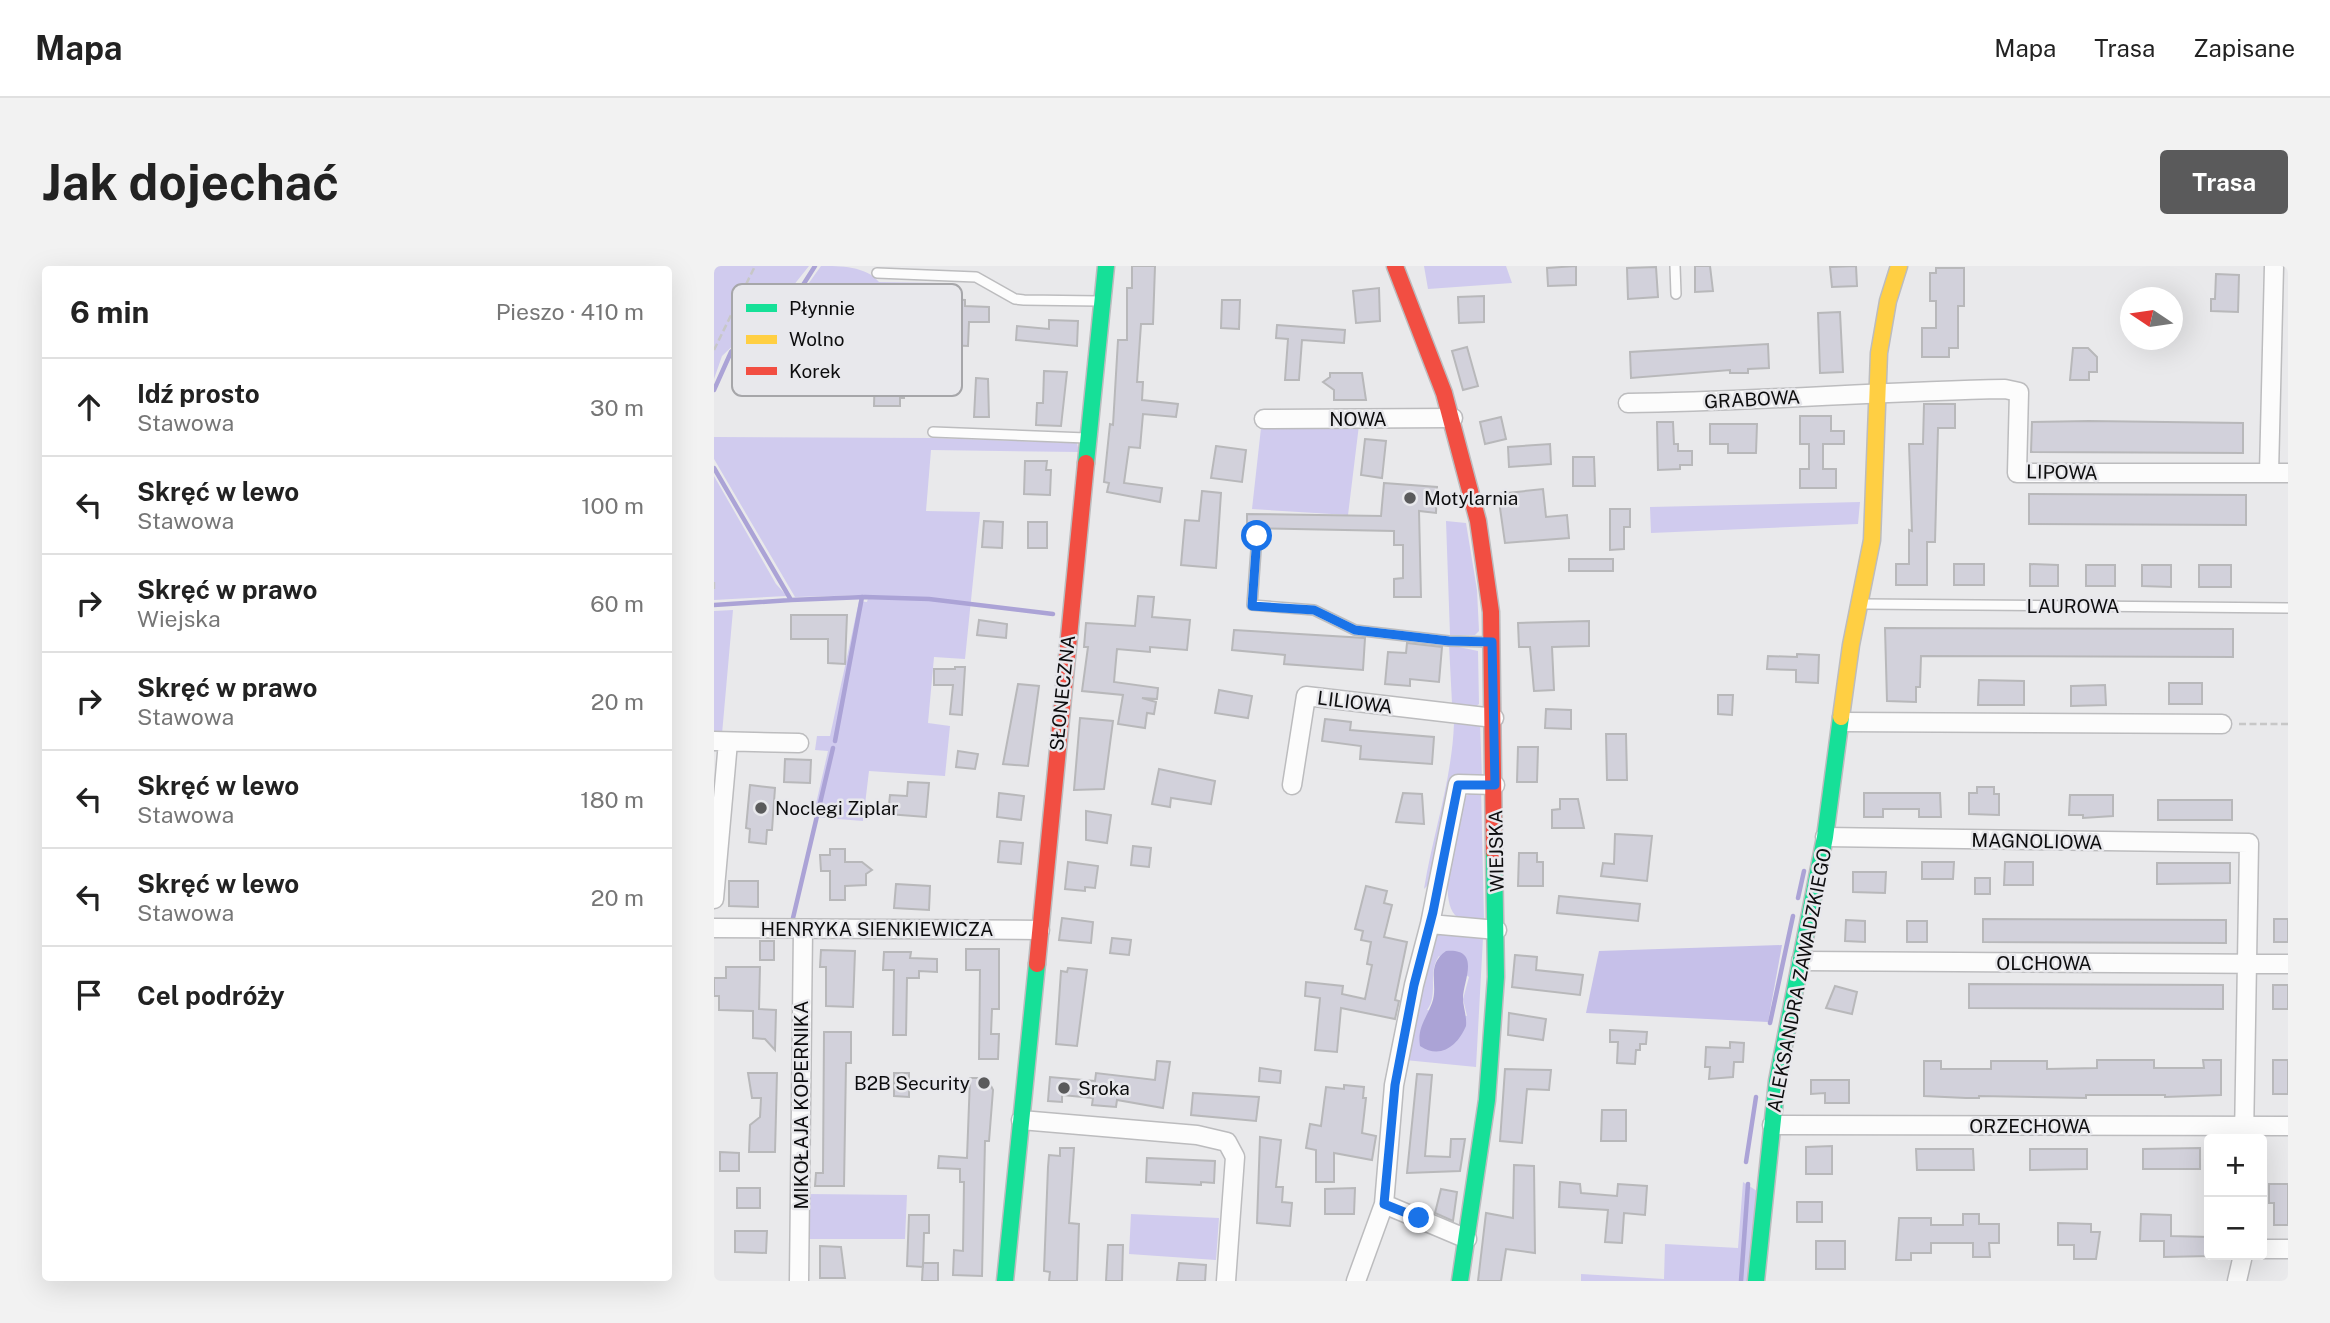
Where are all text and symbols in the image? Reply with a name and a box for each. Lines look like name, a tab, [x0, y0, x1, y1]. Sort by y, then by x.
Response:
text: Mapa	[35, 29, 123, 67]
text: Mapa	[1994, 34, 2056, 62]
text: Trasa	[2094, 34, 2155, 62]
text: Zapisane	[2193, 34, 2295, 62]
button: Trasa	[2160, 150, 2288, 214]
text: Jak dojechać	[42, 153, 339, 211]
legend	[732, 284, 962, 396]
north arrow	[2120, 287, 2183, 350]
text: 6 min	[70, 294, 149, 330]
text: Płynnie	[789, 297, 855, 319]
text: Pieszo · 410 m	[496, 298, 644, 325]
text: Wolno	[789, 328, 844, 350]
text: Korek	[789, 360, 841, 382]
text: Idź prosto	[137, 378, 260, 409]
street label: GRABOWA	[1703, 386, 1801, 412]
icon: ahead	[70, 388, 108, 426]
text: 30 m	[590, 394, 644, 421]
street label: NOWA	[1329, 408, 1387, 430]
text: Stawowa	[137, 409, 234, 436]
street label: LIPOWA	[2026, 460, 2098, 484]
text: Skręć w lewo	[137, 476, 299, 507]
icon: left	[70, 486, 108, 524]
place label: Motylarnia	[1424, 487, 1518, 509]
marker: Motylarnia	[1402, 490, 1418, 506]
text: 100 m	[581, 492, 644, 519]
text: Stawowa	[137, 507, 234, 534]
route start	[1241, 520, 1272, 551]
text: Skręć w prawo	[137, 574, 317, 605]
icon: right	[70, 584, 108, 622]
text: 60 m	[590, 590, 644, 617]
street label: LAUROWA	[2026, 595, 2120, 617]
text: Wiejska	[137, 605, 221, 632]
street label: SŁONECZNA	[1045, 634, 1079, 752]
text: Skręć w prawo	[137, 672, 317, 703]
icon: right	[70, 682, 108, 720]
street label: LILIOWA	[1316, 686, 1394, 718]
text: 20 m	[591, 688, 644, 715]
text: Stawowa	[137, 703, 234, 730]
text: Skręć w lewo	[137, 770, 299, 801]
icon: left	[70, 780, 108, 818]
text: 180 m	[580, 786, 644, 813]
place label: Noclegi Ziplar	[775, 797, 899, 819]
marker: Noclegi Ziplar	[753, 800, 769, 816]
text: Stawowa	[137, 801, 234, 828]
street label: WIEJSKA	[1484, 810, 1508, 892]
street label: MAGNOLIOWA	[1971, 829, 2103, 853]
street label: ALEKSANDRA ZAWADZKIEGO	[1763, 846, 1835, 1114]
text: Skręć w lewo	[137, 868, 299, 899]
icon: left	[70, 878, 108, 916]
text: 20 m	[591, 884, 644, 911]
text: Stawowa	[137, 899, 234, 926]
street label: HENRYKA SIENKIEWICZA	[761, 918, 993, 940]
street label: OLCHOWA	[1996, 952, 2092, 974]
icon: arrive	[70, 976, 108, 1014]
text: Cel podróży	[137, 980, 285, 1011]
street label: MIKOŁAJA KOPERNIKA	[790, 1000, 812, 1210]
place label: B2B Security	[854, 1072, 970, 1094]
marker: B2B Security	[976, 1075, 992, 1091]
place label: Sroka	[1078, 1077, 1130, 1099]
marker: Sroka	[1056, 1080, 1072, 1096]
street label: ORZECHOWA	[1969, 1115, 2091, 1137]
map controls	[2204, 1134, 2267, 1260]
button: +	[2204, 1134, 2267, 1197]
button: −	[2204, 1197, 2267, 1260]
route end	[1403, 1202, 1434, 1233]

